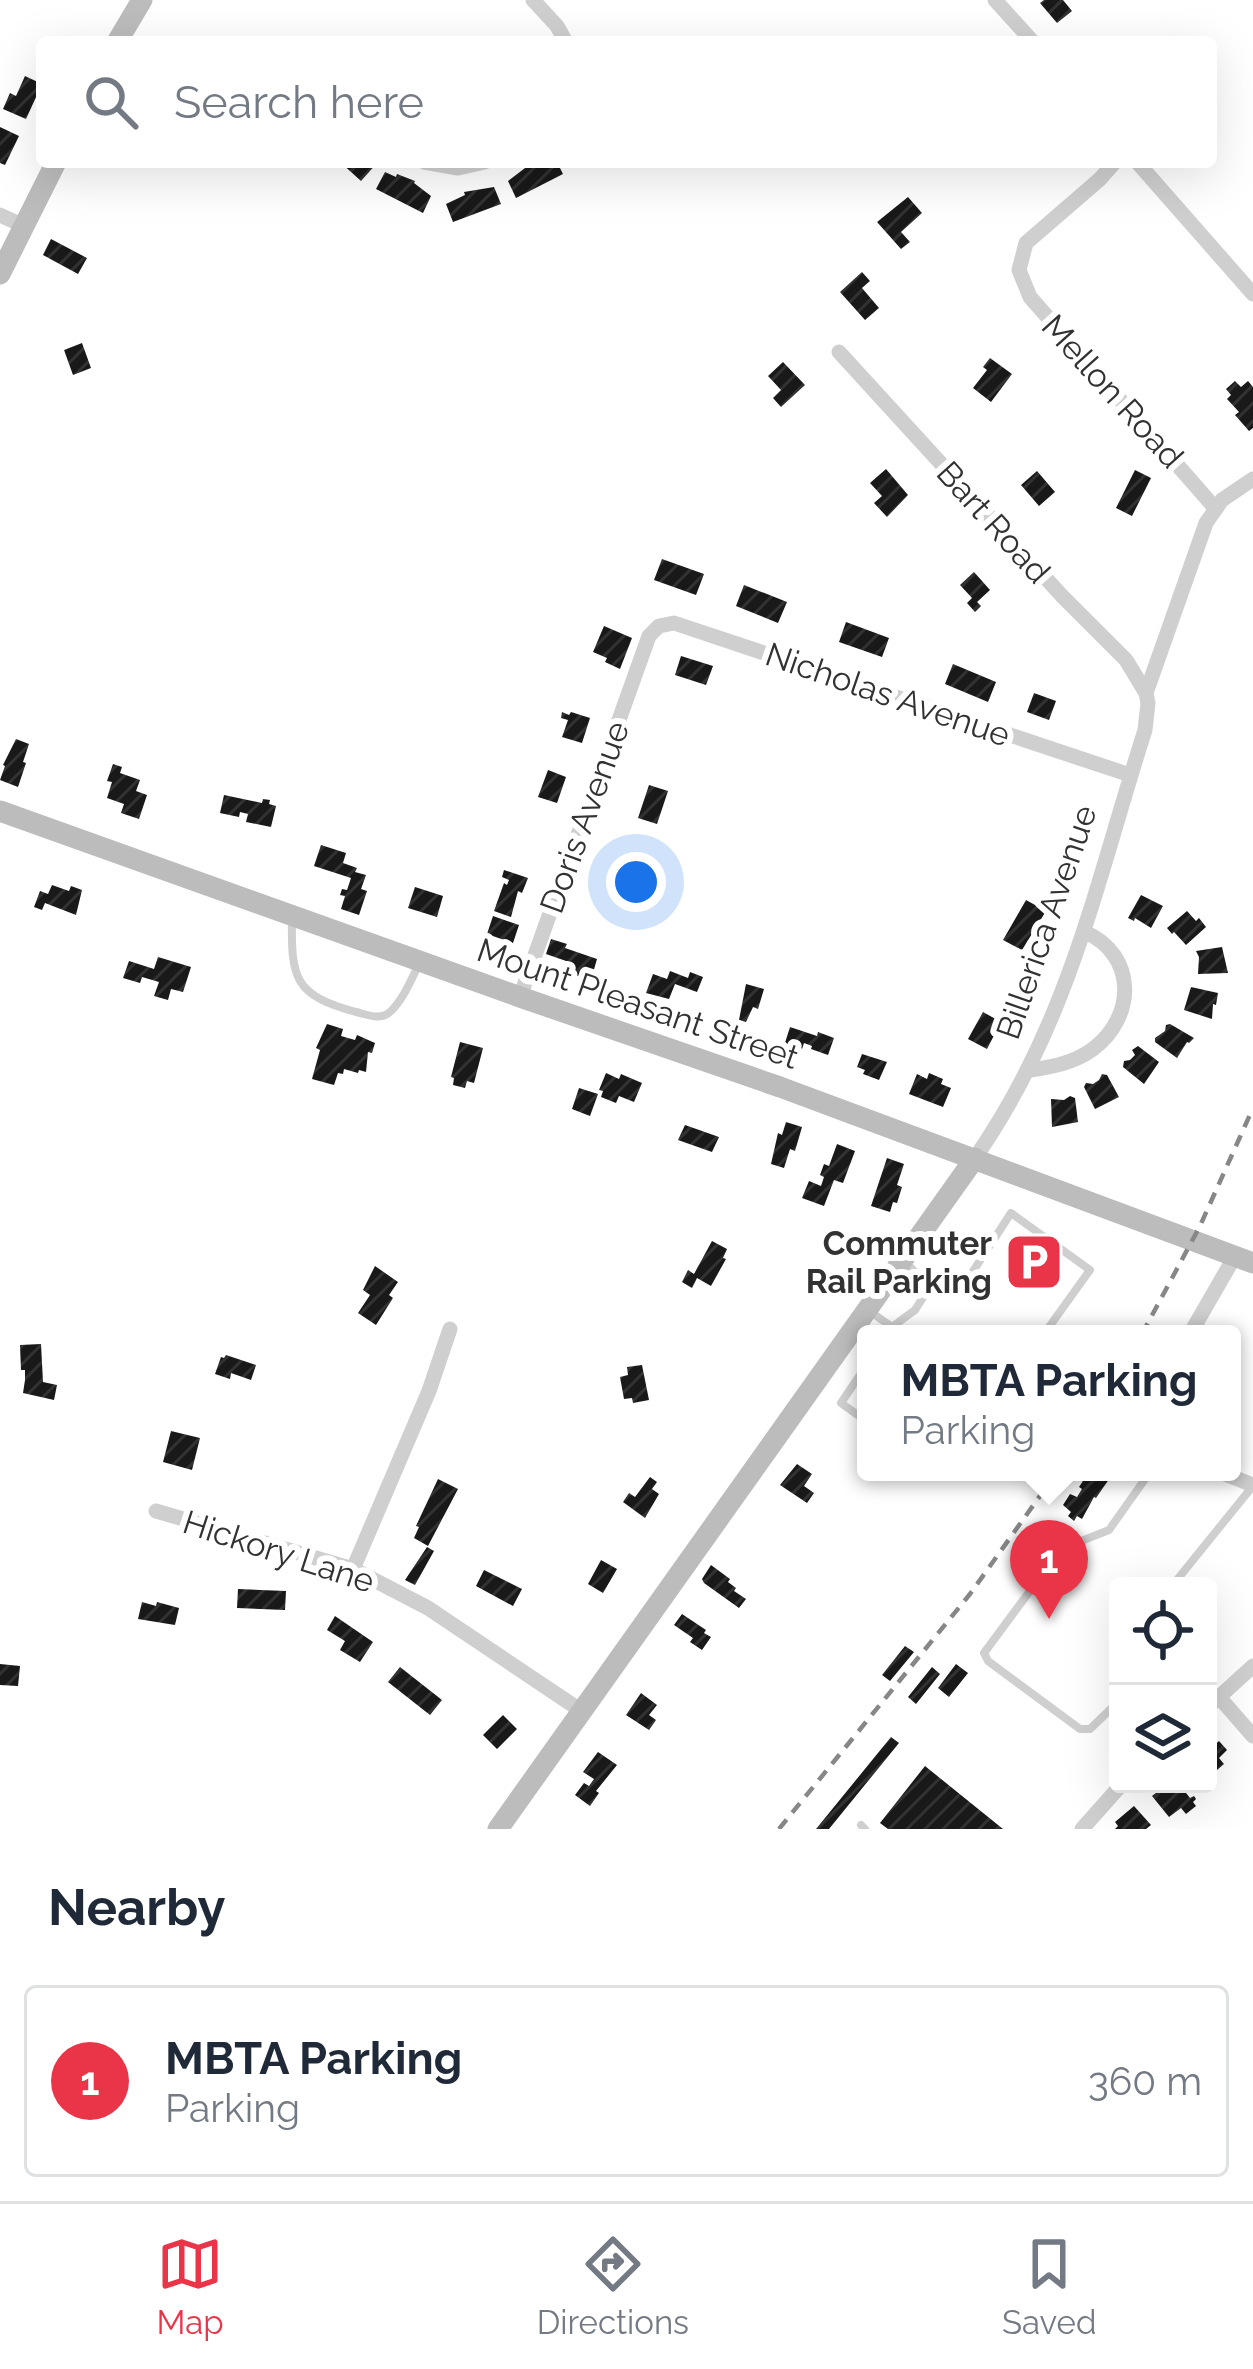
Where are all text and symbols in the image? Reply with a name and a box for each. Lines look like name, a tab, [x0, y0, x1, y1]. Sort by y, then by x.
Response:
search box	[36, 36, 1217, 168]
icon: search	[78, 69, 144, 135]
text: Search here	[174, 76, 424, 129]
street label: Mellon Road	[1034, 307, 1192, 476]
street label: Bart Road	[929, 453, 1058, 591]
street label: Nicholas Avenue	[761, 634, 1015, 755]
street label: Doris Avenue	[532, 716, 637, 918]
street label: Billerica Avenue	[988, 800, 1105, 1044]
your location	[606, 852, 666, 912]
street label: Mount Pleasant Street	[472, 930, 804, 1077]
place label: Commuter Rail Parking	[806, 1224, 992, 1301]
parking icon: Commuter Rail Parking	[1003, 1231, 1065, 1293]
popup	[857, 1325, 1241, 1481]
text: MBTA Parking	[900, 1354, 1198, 1407]
text: Parking	[900, 1407, 1035, 1453]
street label: Hickory Lane	[178, 1502, 379, 1601]
pin: 1	[1010, 1520, 1088, 1619]
map controls	[1109, 1577, 1217, 1793]
button: locate	[1109, 1577, 1217, 1685]
button: layers	[1109, 1685, 1217, 1793]
text: Nearby	[48, 1877, 225, 1937]
text: MBTA Parking	[165, 2032, 462, 2085]
text: 1	[80, 2058, 100, 2104]
text: 360 m	[1088, 2058, 1202, 2104]
text: Parking	[165, 2085, 300, 2131]
tab: Map	[157, 2231, 224, 2342]
tab: Directions	[537, 2231, 689, 2342]
tab: Saved	[1002, 2231, 1096, 2342]

